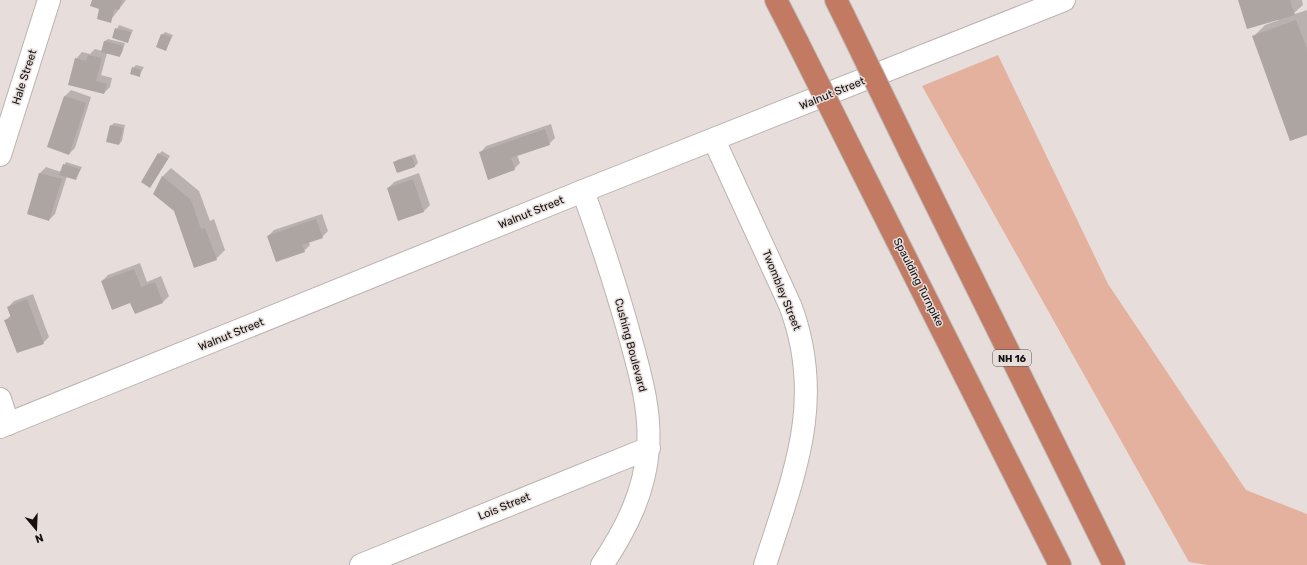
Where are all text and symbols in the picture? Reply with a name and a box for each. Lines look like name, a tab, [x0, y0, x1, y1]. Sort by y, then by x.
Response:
street label: Hale Street	[9, 47, 40, 106]
street label: Walnut Street	[798, 74, 867, 112]
street label: Walnut Street	[497, 193, 566, 231]
street label: Spaulding Turnpike	[891, 236, 946, 329]
street label: Twombley Street	[759, 248, 804, 333]
street label: Cushing Boulevard	[612, 297, 649, 393]
street label: Walnut Street	[197, 315, 266, 353]
road number: NH 16	[993, 350, 1031, 366]
street label: Lois Street	[476, 490, 533, 523]
north arrow	[16, 509, 56, 549]
text: N	[33, 531, 45, 545]

